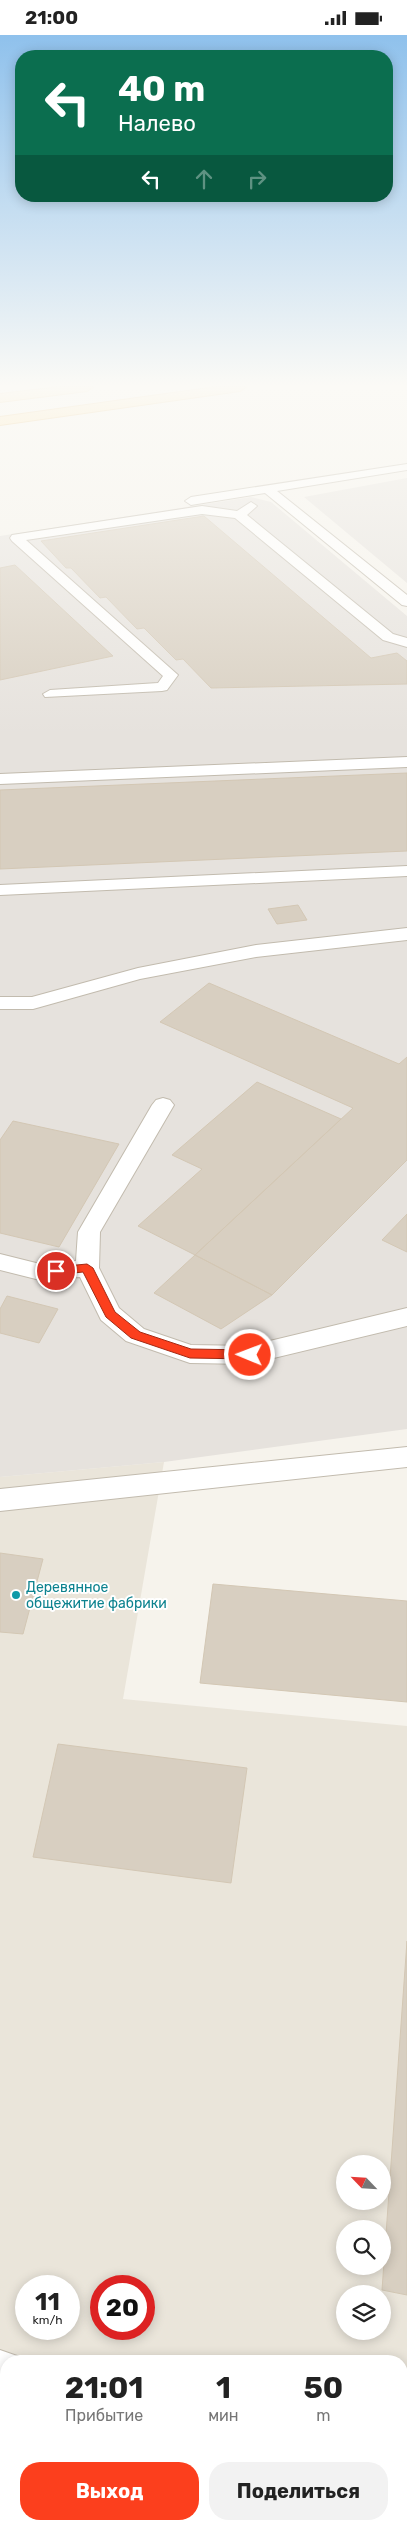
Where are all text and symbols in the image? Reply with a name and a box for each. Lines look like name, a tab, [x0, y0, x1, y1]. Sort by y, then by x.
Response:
text: 21:00	[25, 6, 78, 29]
text: 40 m	[118, 68, 205, 110]
icon: left	[35, 70, 100, 135]
text: Налево	[118, 110, 196, 137]
icon: left	[137, 165, 165, 193]
icon: ahead	[190, 165, 218, 193]
icon: right	[243, 165, 271, 193]
pin	[35, 1250, 77, 1292]
icon: arrive	[42, 1257, 70, 1285]
position arrow	[223, 1328, 275, 1380]
place label: Деревянное общежитие фабрики	[26, 1579, 167, 1612]
marker: Деревянное общежитие фабрики	[10, 1589, 22, 1601]
north arrow	[336, 2155, 391, 2210]
map controls	[336, 2155, 391, 2340]
button: search	[336, 2220, 391, 2275]
speed limit sign: 20	[90, 2275, 155, 2340]
button: layers	[336, 2285, 391, 2340]
text: 11	[35, 2287, 60, 2316]
text: km/h	[33, 2313, 62, 2327]
text: 21:01	[65, 2370, 143, 2406]
text: 1	[216, 2370, 231, 2406]
text: 50	[303, 2370, 343, 2406]
text: Прибытие	[65, 2406, 143, 2425]
text: мин	[208, 2406, 239, 2425]
text: m	[316, 2406, 330, 2425]
button: Выход	[20, 2462, 199, 2520]
button: Поделиться	[209, 2462, 388, 2520]

